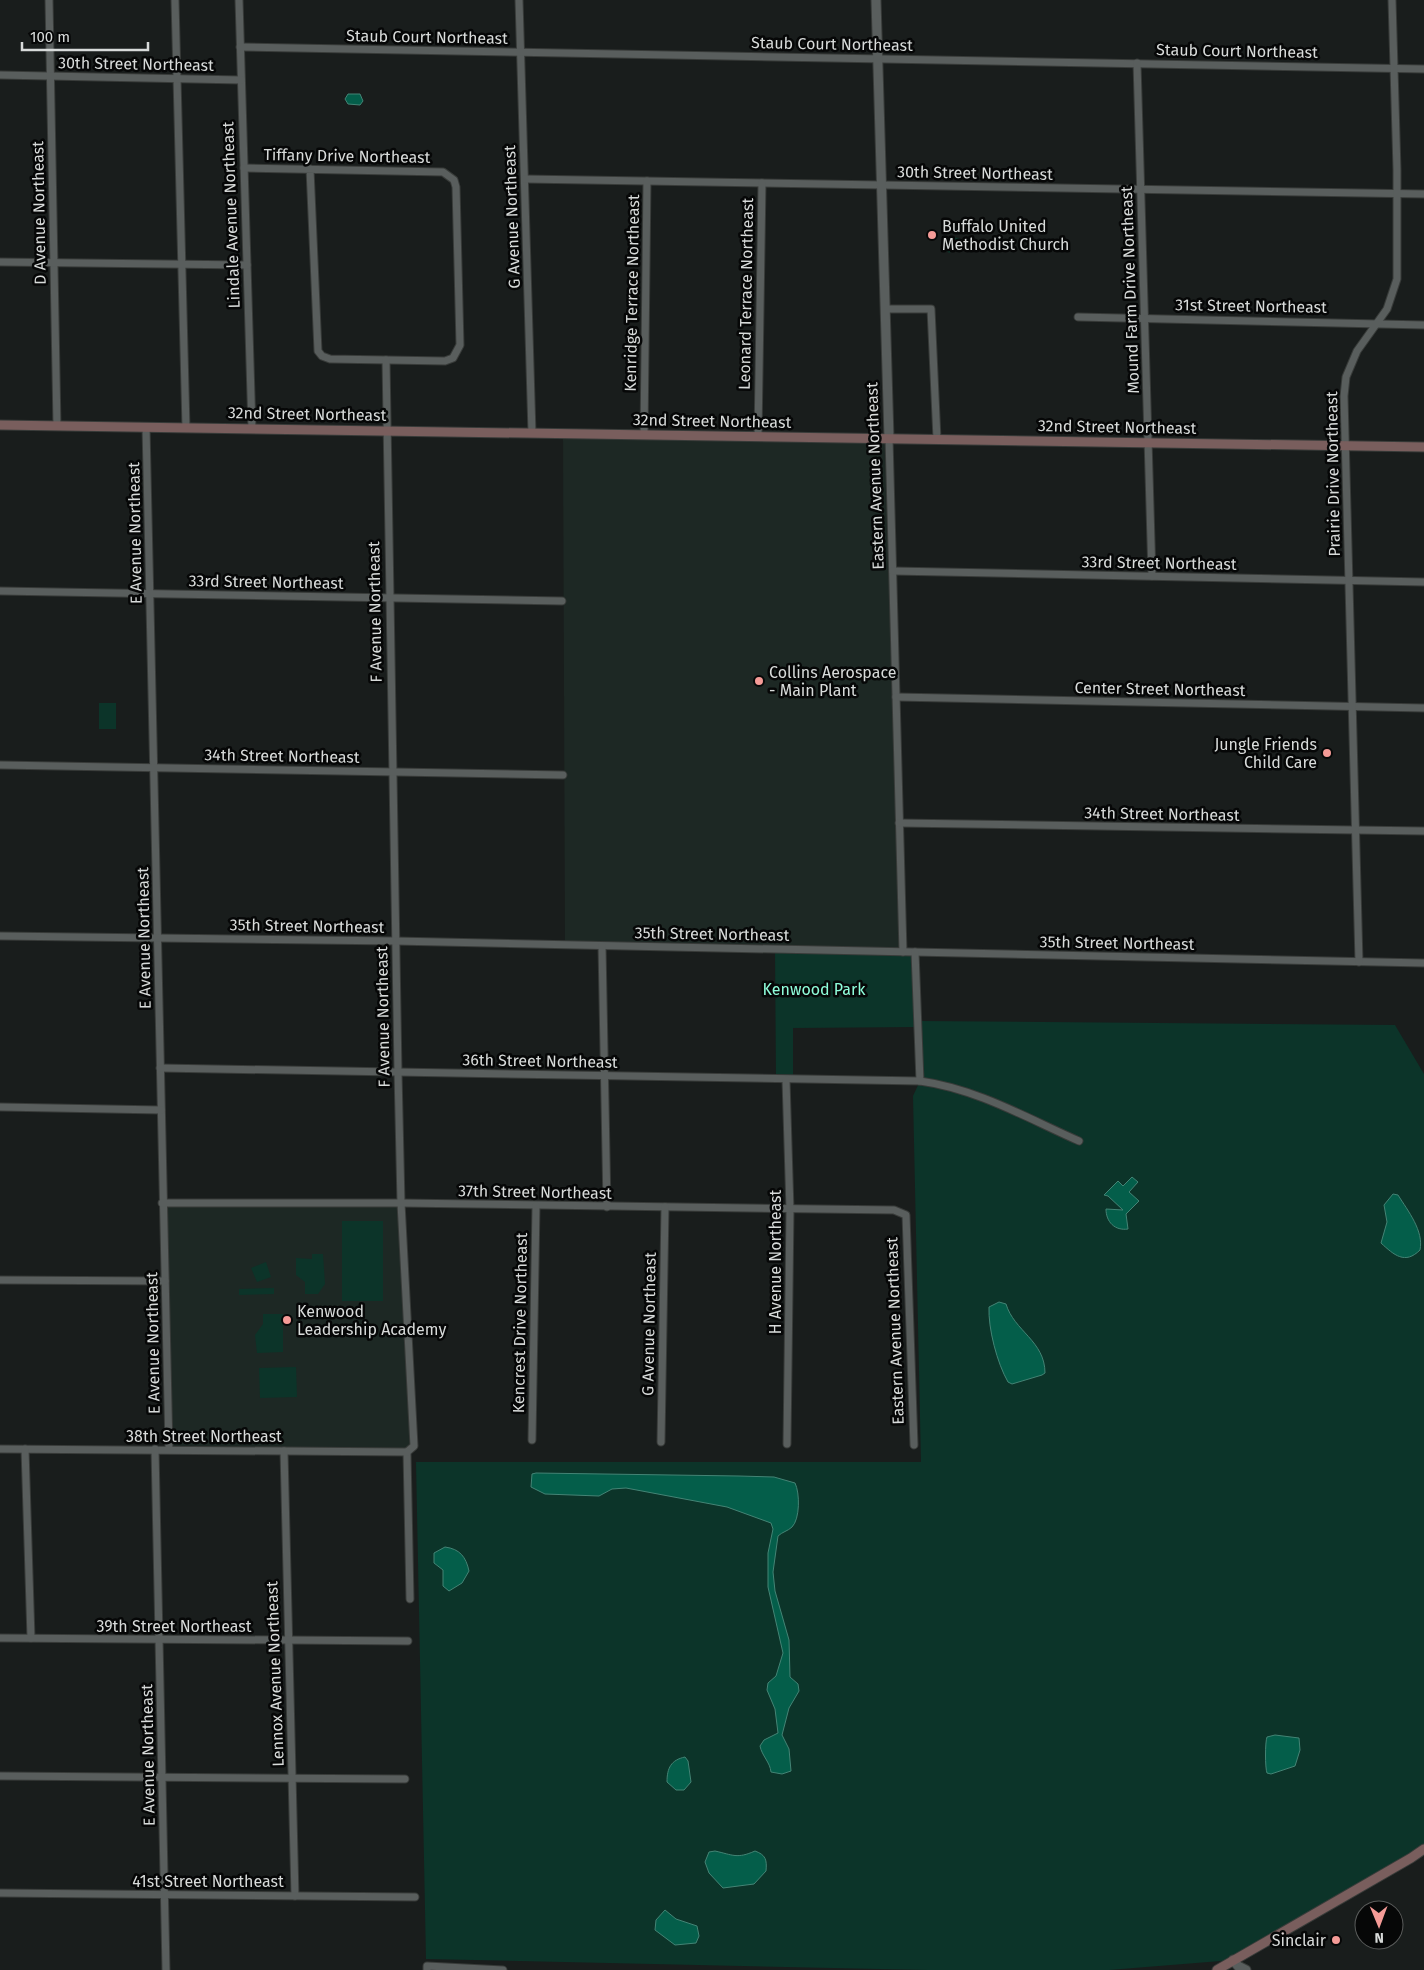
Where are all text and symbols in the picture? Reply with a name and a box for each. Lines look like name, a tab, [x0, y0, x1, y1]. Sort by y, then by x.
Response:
scale bar	[22, 20, 149, 52]
street label: Staub Court Northeast	[346, 26, 508, 48]
text: 100 m	[30, 28, 70, 46]
street label: Staub Court Northeast	[751, 33, 913, 55]
street label: Staub Court Northeast	[1156, 40, 1318, 62]
street label: 30th Street Northeast	[58, 53, 214, 75]
street label: Lindale Avenue Northeast	[218, 121, 244, 309]
street label: D Avenue Northeast	[28, 141, 50, 285]
street label: Tiffany Drive Northeast	[263, 145, 431, 167]
street label: G Avenue Northeast	[500, 145, 524, 289]
street label: 30th Street Northeast	[897, 162, 1053, 184]
street label: Mound Farm Drive Northeast	[1117, 186, 1143, 394]
street label: Kenridge Terrace Northeast	[621, 194, 643, 392]
street label: Leonard Terrace Northeast	[735, 198, 757, 390]
place label: Buffalo United Methodist Church	[942, 217, 1069, 254]
marker: Buffalo United Methodist Church	[926, 229, 938, 241]
street label: 31st Street Northeast	[1175, 295, 1327, 317]
street label: Eastern Avenue Northeast	[862, 382, 888, 570]
street label: Prairie Drive Northeast	[1322, 391, 1344, 557]
street label: 32nd Street Northeast	[228, 403, 387, 425]
street label: 32nd Street Northeast	[633, 410, 792, 432]
street label: 32nd Street Northeast	[1038, 416, 1197, 438]
street label: E Avenue Northeast	[124, 462, 146, 604]
street label: F Avenue Northeast	[364, 541, 386, 683]
street label: 33rd Street Northeast	[1081, 552, 1237, 574]
street label: 33rd Street Northeast	[188, 571, 344, 593]
place label: Collins Aerospace - Main Plant	[769, 663, 896, 700]
marker: Collins Aerospace - Main Plant	[753, 675, 765, 687]
street label: Center Street Northeast	[1074, 678, 1246, 700]
place label: Jungle Friends Child Care	[1214, 735, 1317, 772]
street label: 34th Street Northeast	[204, 745, 360, 767]
marker: Jungle Friends Child Care	[1321, 747, 1333, 759]
street label: 34th Street Northeast	[1084, 803, 1240, 825]
street label: E Avenue Northeast	[133, 867, 155, 1009]
street label: 35th Street Northeast	[229, 915, 385, 937]
street label: 35th Street Northeast	[634, 923, 790, 945]
street label: 35th Street Northeast	[1039, 932, 1195, 954]
street label: F Avenue Northeast	[372, 946, 394, 1088]
park label: Kenwood Park	[763, 980, 866, 999]
street label: 36th Street Northeast	[462, 1050, 618, 1072]
street label: 37th Street Northeast	[458, 1181, 612, 1203]
street label: H Avenue Northeast	[766, 1190, 785, 1334]
street label: Kencrest Drive Northeast	[509, 1232, 531, 1413]
street label: Eastern Avenue Northeast	[882, 1237, 908, 1425]
street label: G Avenue Northeast	[638, 1252, 660, 1396]
street label: E Avenue Northeast	[142, 1272, 164, 1414]
place label: Kenwood Leadership Academy	[297, 1302, 446, 1339]
marker: Kenwood Leadership Academy	[281, 1314, 293, 1326]
street label: 38th Street Northeast	[126, 1427, 282, 1446]
street label: Lennox Avenue Northeast	[262, 1581, 288, 1767]
street label: 39th Street Northeast	[96, 1617, 252, 1636]
street label: E Avenue Northeast	[137, 1684, 159, 1826]
street label: 41st Street Northeast	[132, 1872, 284, 1891]
north arrow	[1354, 1900, 1404, 1950]
text: N	[1374, 1929, 1384, 1946]
place label: Sinclair	[1272, 1931, 1327, 1950]
marker: Sinclair	[1330, 1934, 1342, 1946]

